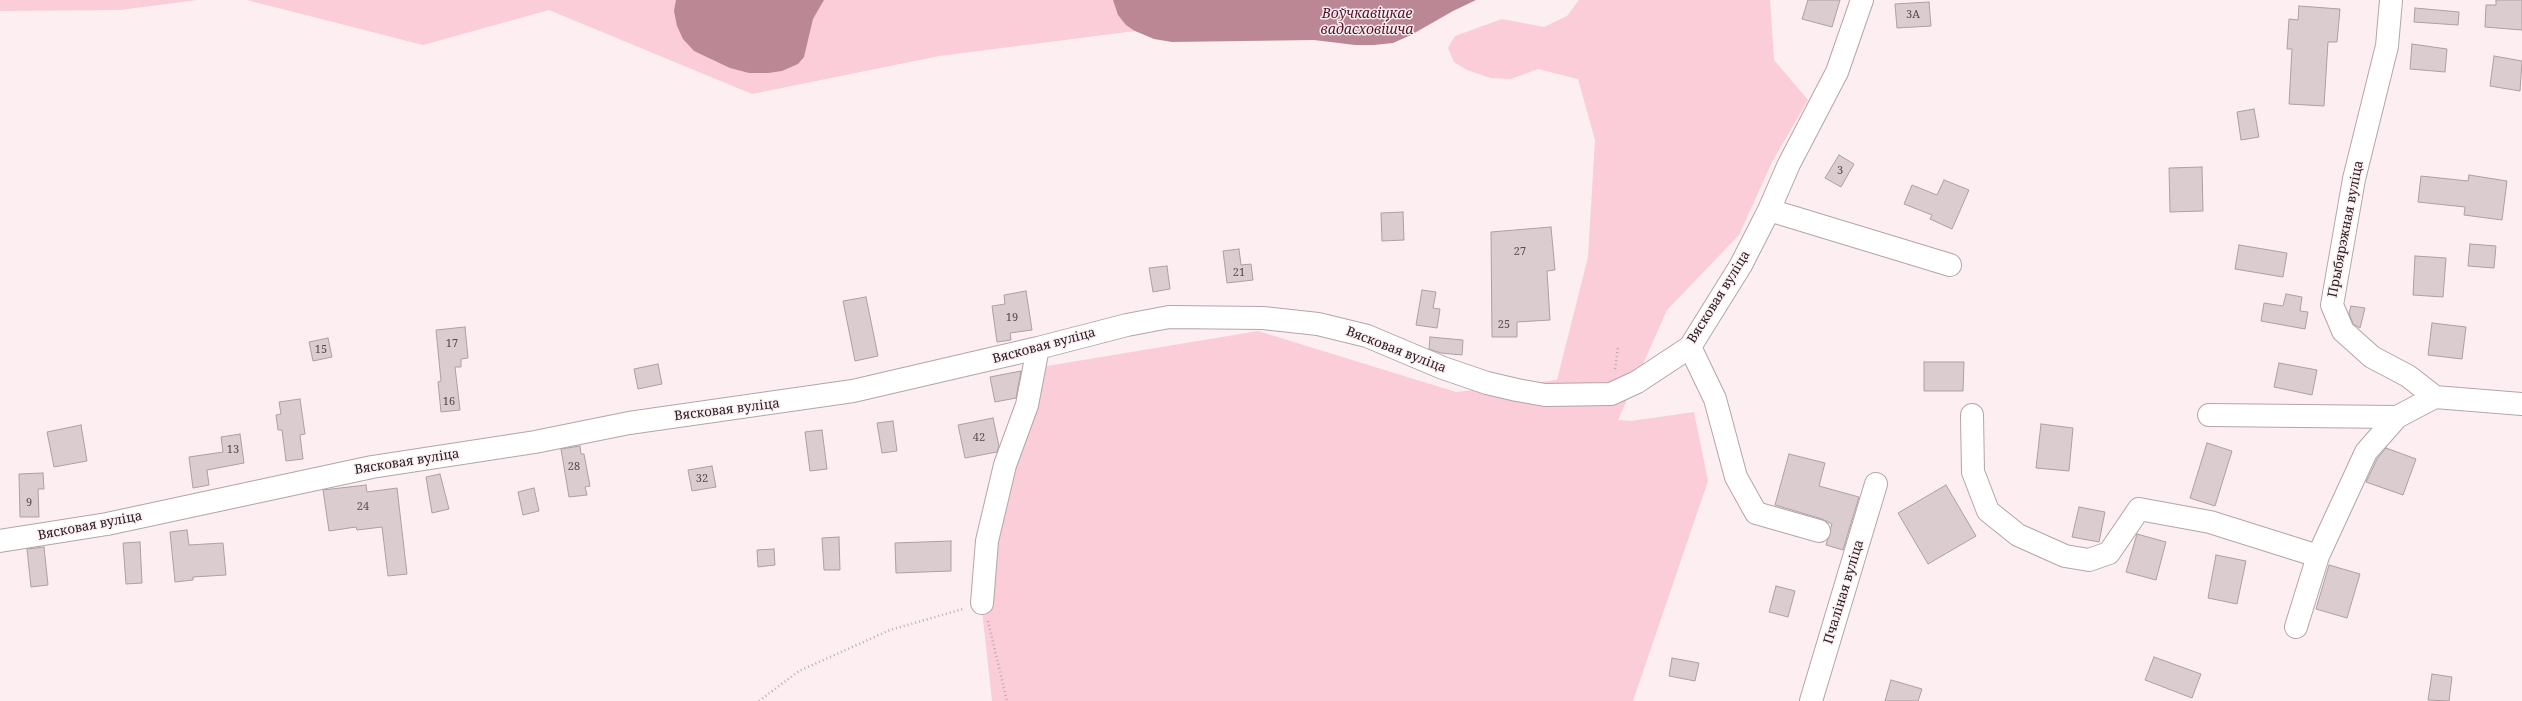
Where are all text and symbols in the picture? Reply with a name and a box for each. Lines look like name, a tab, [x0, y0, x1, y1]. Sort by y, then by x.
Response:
water label: Воўчкавіцкае вадасховішча	[1321, 6, 1413, 38]
house number: 3А	[1906, 8, 1920, 22]
street label: Прыбярэжная вуліца	[2325, 159, 2367, 299]
house number: 3	[1837, 164, 1843, 178]
house number: 27	[1514, 245, 1526, 259]
street label: Вясковая вуліца	[1684, 248, 1754, 346]
house number: 21	[1233, 266, 1245, 280]
house number: 19	[1006, 311, 1018, 325]
house number: 25	[1498, 318, 1510, 332]
street label: Вясковая вуліца	[1344, 324, 1448, 376]
street label: Вясковая вуліца	[991, 325, 1097, 367]
house number: 17	[446, 337, 458, 351]
house number: 15	[315, 343, 327, 357]
house number: 16	[443, 395, 455, 409]
street label: Вясковая вуліца	[673, 396, 781, 424]
house number: 42	[973, 431, 985, 445]
house number: 13	[227, 443, 239, 457]
street label: Вясковая вуліца	[353, 446, 461, 478]
house number: 28	[568, 460, 580, 474]
house number: 32	[696, 472, 708, 486]
house number: 9	[26, 496, 32, 510]
house number: 24	[357, 500, 369, 514]
street label: Вясковая вуліца	[37, 508, 143, 544]
street label: Пчаліная вуліца	[1821, 538, 1867, 646]

